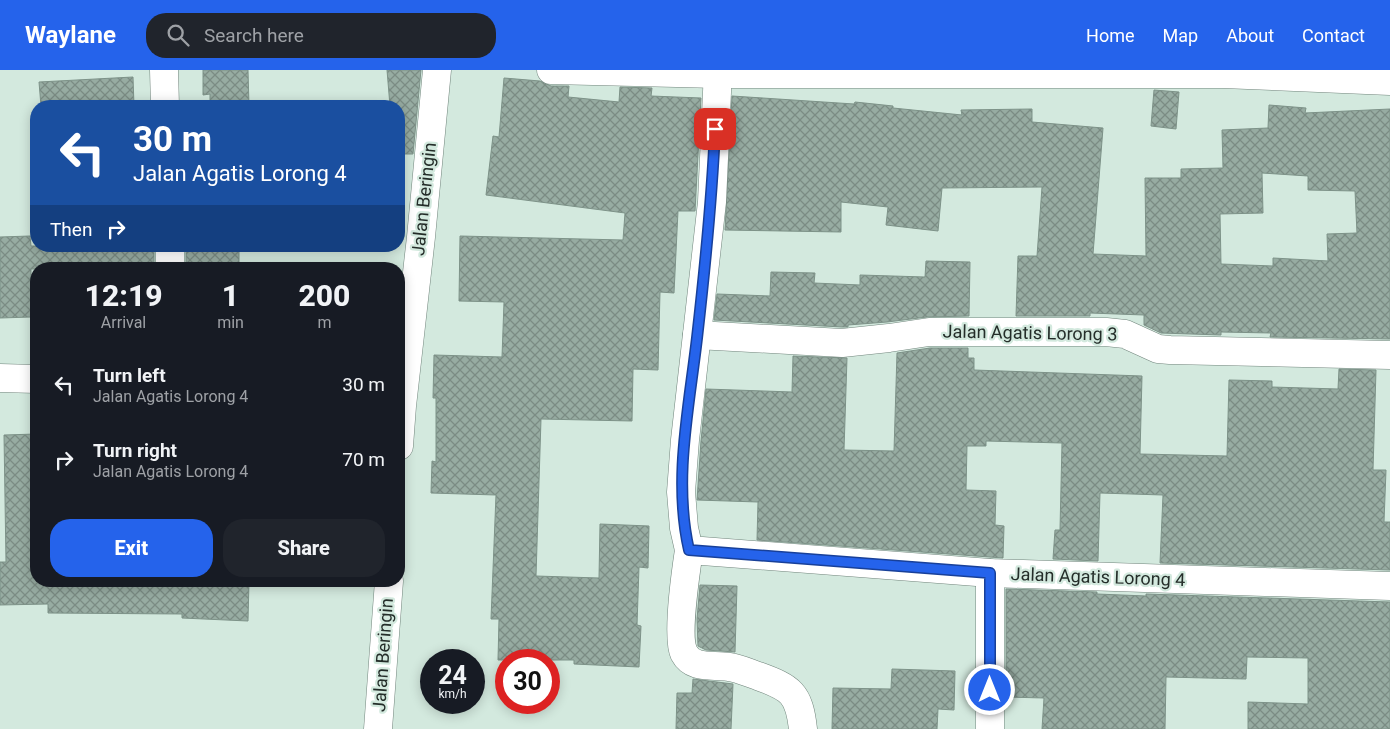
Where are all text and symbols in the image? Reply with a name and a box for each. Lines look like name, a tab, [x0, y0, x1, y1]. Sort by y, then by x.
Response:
search box	[146, 13, 496, 58]
text: Waylane	[25, 21, 116, 49]
icon: search	[164, 21, 192, 49]
text: Search here	[204, 24, 304, 47]
text: Home	[1086, 25, 1135, 46]
text: Map	[1163, 25, 1198, 46]
text: About	[1226, 25, 1274, 46]
text: Contact	[1302, 25, 1365, 46]
pin	[694, 108, 736, 150]
icon: arrive	[701, 115, 729, 143]
text: 30 m	[133, 119, 212, 160]
icon: left	[50, 120, 115, 185]
street label: Jalan Beringin	[407, 141, 440, 257]
text: Jalan Agatis Lorong 4	[133, 161, 347, 186]
icon: right	[102, 215, 130, 243]
text: Then	[50, 218, 92, 241]
text: 12:19	[85, 278, 163, 313]
text: 1	[222, 278, 239, 313]
text: 200	[298, 278, 350, 313]
text: Arrival	[101, 313, 146, 332]
text: min	[217, 313, 244, 332]
text: m	[317, 313, 331, 332]
street label: Jalan Agatis Lorong 3	[942, 320, 1118, 345]
text: Turn left	[93, 364, 166, 387]
icon: left	[50, 371, 78, 399]
text: 30 m	[342, 373, 385, 396]
text: Jalan Agatis Lorong 4	[93, 387, 248, 406]
text: Turn right	[93, 439, 177, 462]
icon: right	[50, 446, 78, 474]
text: 70 m	[342, 448, 385, 471]
text: Jalan Agatis Lorong 4	[93, 462, 248, 481]
button: Exit	[50, 519, 213, 577]
button: Share	[223, 519, 385, 577]
street label: Jalan Agatis Lorong 4	[1010, 563, 1186, 590]
street label: Jalan Beringin	[368, 597, 397, 713]
speed limit sign: 30	[495, 649, 560, 714]
text: 24	[438, 661, 467, 690]
position arrow	[963, 663, 1015, 715]
text: km/h	[438, 687, 467, 701]

